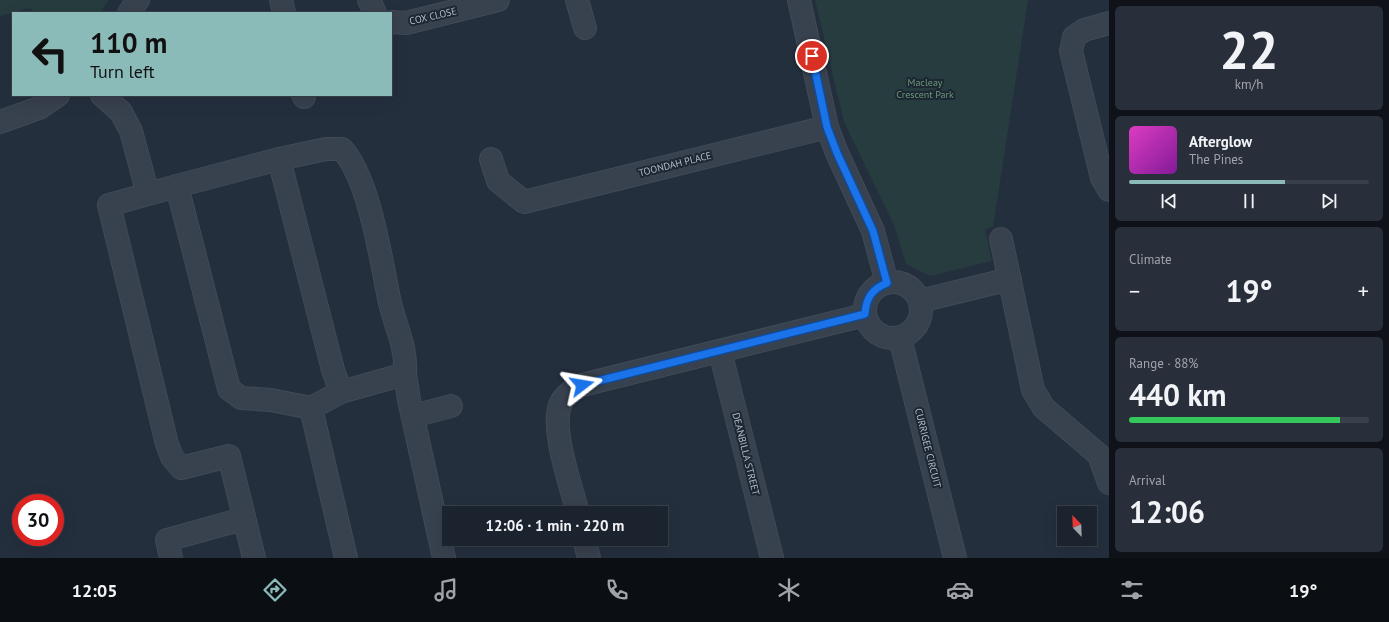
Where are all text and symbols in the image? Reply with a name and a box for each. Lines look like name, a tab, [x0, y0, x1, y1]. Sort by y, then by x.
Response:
street label: COX CLOSE	[408, 4, 458, 28]
text: 22	[1220, 16, 1278, 83]
text: 110 m	[90, 24, 167, 61]
icon: left	[24, 28, 76, 80]
pin	[795, 39, 829, 73]
icon: arrive	[801, 45, 823, 67]
text: Turn left	[90, 60, 155, 83]
park label: Macleay Crescent Park	[896, 76, 954, 101]
text: km/h	[1235, 76, 1263, 93]
text: Afterglow	[1189, 132, 1252, 151]
street label: TOONDAH PLACE	[637, 149, 713, 179]
text: The Pines	[1189, 151, 1243, 168]
icon: previous	[1158, 190, 1180, 212]
icon: pause	[1238, 190, 1260, 212]
icon: next	[1318, 190, 1340, 212]
text: Climate	[1129, 251, 1172, 268]
text: 19°	[1225, 271, 1273, 310]
text: −	[1129, 277, 1140, 305]
text: +	[1358, 277, 1369, 305]
text: Range · 88%	[1129, 355, 1198, 372]
position arrow	[561, 364, 603, 406]
text: 440 km	[1129, 375, 1227, 414]
street label: CURRIGEE CIRCUIT	[912, 407, 944, 489]
street label: DEANBILLA STREET	[729, 411, 763, 497]
text: Arrival	[1129, 472, 1165, 489]
text: 12:06	[1129, 492, 1205, 531]
speed limit sign: 30	[12, 494, 64, 546]
north arrow	[1057, 506, 1097, 546]
map controls	[1057, 506, 1097, 546]
text: 12:06 · 1 min · 220 m	[486, 516, 624, 535]
icon: directions	[261, 576, 289, 604]
icon: music	[432, 576, 460, 604]
icon: phone	[603, 576, 631, 604]
icon: climate	[775, 576, 803, 604]
icon: car	[946, 576, 974, 604]
icon: filters	[1118, 576, 1146, 604]
text: 12:05	[72, 579, 117, 602]
text: 19°	[1289, 579, 1317, 602]

